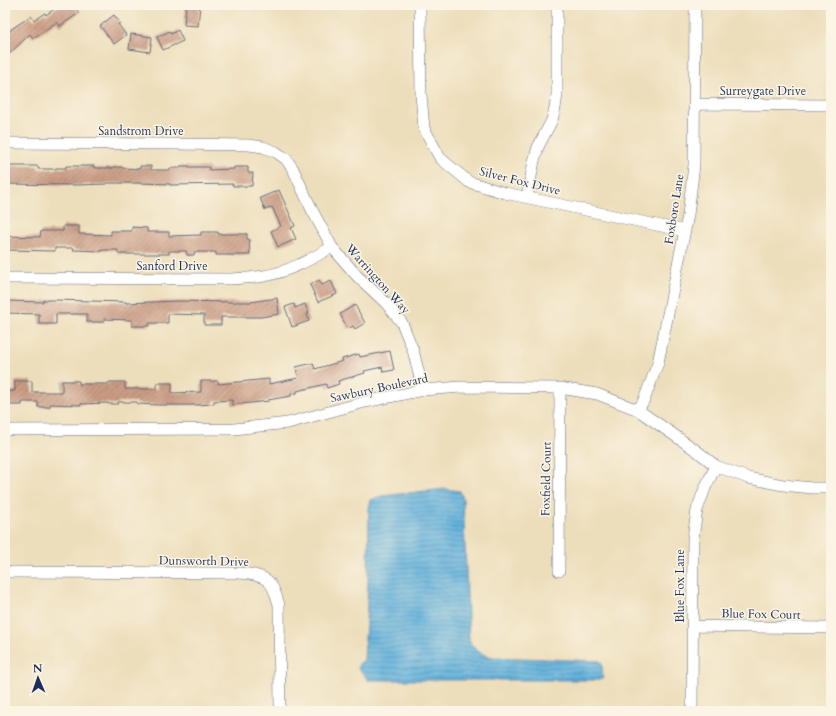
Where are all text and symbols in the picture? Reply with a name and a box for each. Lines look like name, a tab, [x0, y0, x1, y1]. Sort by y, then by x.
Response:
street label: Surreygate Drive	[720, 83, 806, 99]
street label: Sandstrom Drive	[98, 123, 184, 139]
street label: Silver Fox Drive	[478, 163, 562, 199]
street label: Foxboro Lane	[661, 173, 687, 245]
street label: Warrington Way	[342, 240, 414, 318]
street label: Sanford Drive	[136, 258, 208, 274]
street label: Sawbury Boulevard	[329, 370, 430, 406]
street label: Foxfield Court	[537, 441, 555, 516]
street label: Blue Fox Lane	[672, 549, 688, 623]
street label: Dunsworth Drive	[159, 552, 249, 570]
street label: Blue Fox Court	[721, 605, 801, 623]
north arrow	[18, 658, 58, 698]
text: N	[33, 661, 43, 676]

